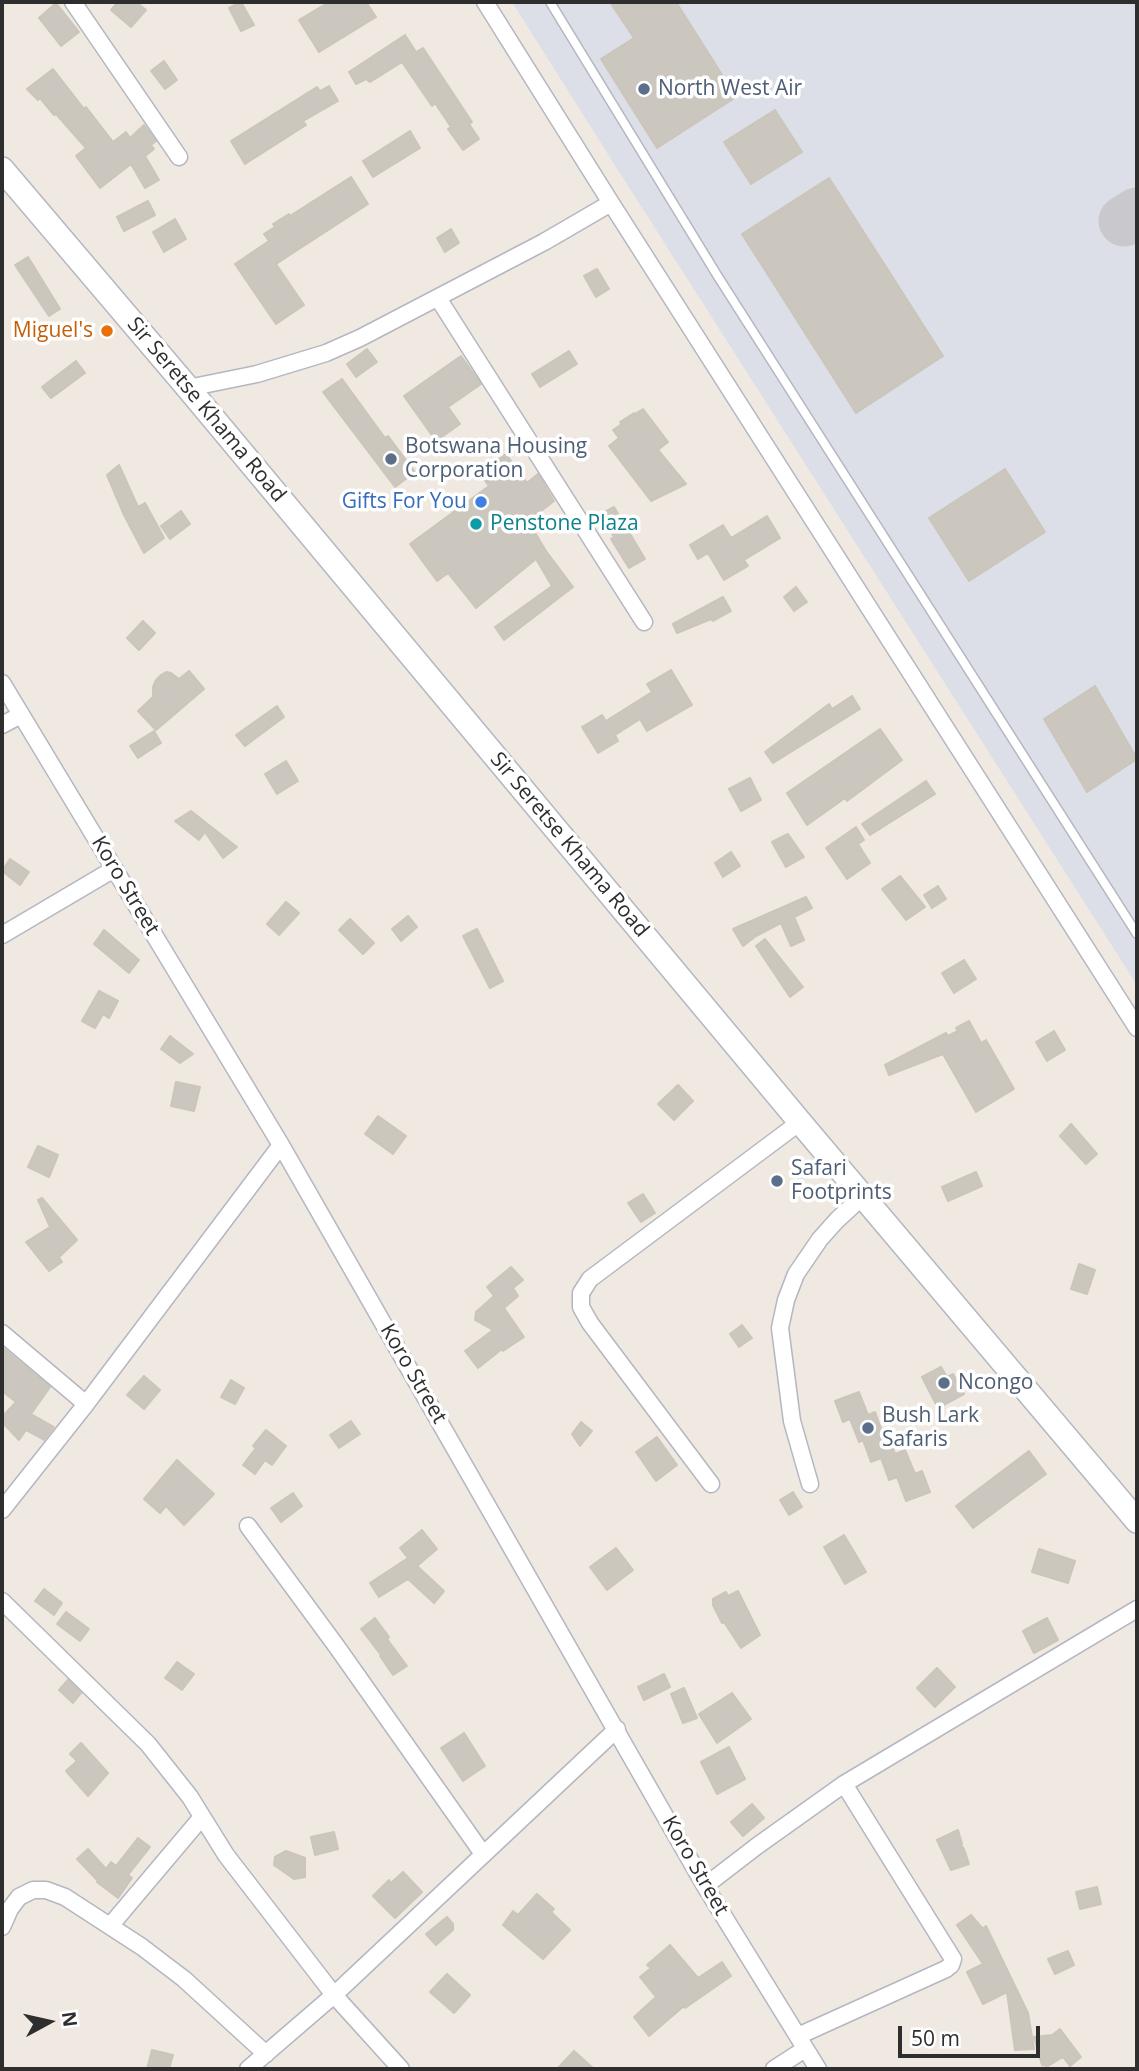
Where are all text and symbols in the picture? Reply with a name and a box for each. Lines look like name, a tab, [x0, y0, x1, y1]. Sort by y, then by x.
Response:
place label: North West Air	[658, 76, 802, 102]
marker: North West Air	[636, 81, 652, 97]
street label: Sir Seretse Khama Road	[121, 313, 291, 507]
place label: Miguel's	[13, 318, 93, 344]
marker: Miguel's	[99, 323, 115, 339]
place label: Botswana Housing Corporation	[405, 434, 587, 484]
marker: Botswana Housing Corporation	[383, 451, 399, 467]
place label: Gifts For You	[342, 489, 467, 515]
marker: Gifts For You	[473, 494, 489, 510]
place label: Penstone Plaza	[490, 511, 639, 537]
marker: Penstone Plaza	[468, 516, 484, 532]
street label: Sir Seretse Khama Road	[484, 748, 654, 942]
street label: Koro Street	[86, 832, 164, 940]
place label: Safari Footprints	[791, 1156, 892, 1206]
marker: Safari Footprints	[769, 1173, 785, 1189]
street label: Koro Street	[374, 1320, 452, 1428]
place label: Ncongo	[958, 1370, 1033, 1396]
marker: Ncongo	[936, 1375, 952, 1391]
place label: Bush Lark Safaris	[882, 1403, 979, 1453]
marker: Bush Lark Safaris	[860, 1420, 876, 1436]
street label: Koro Street	[656, 1812, 734, 1920]
north arrow	[14, 1987, 84, 2057]
text: N	[56, 2010, 84, 2029]
scale bar	[901, 2011, 1043, 2056]
text: 50 m	[911, 2024, 960, 2052]

